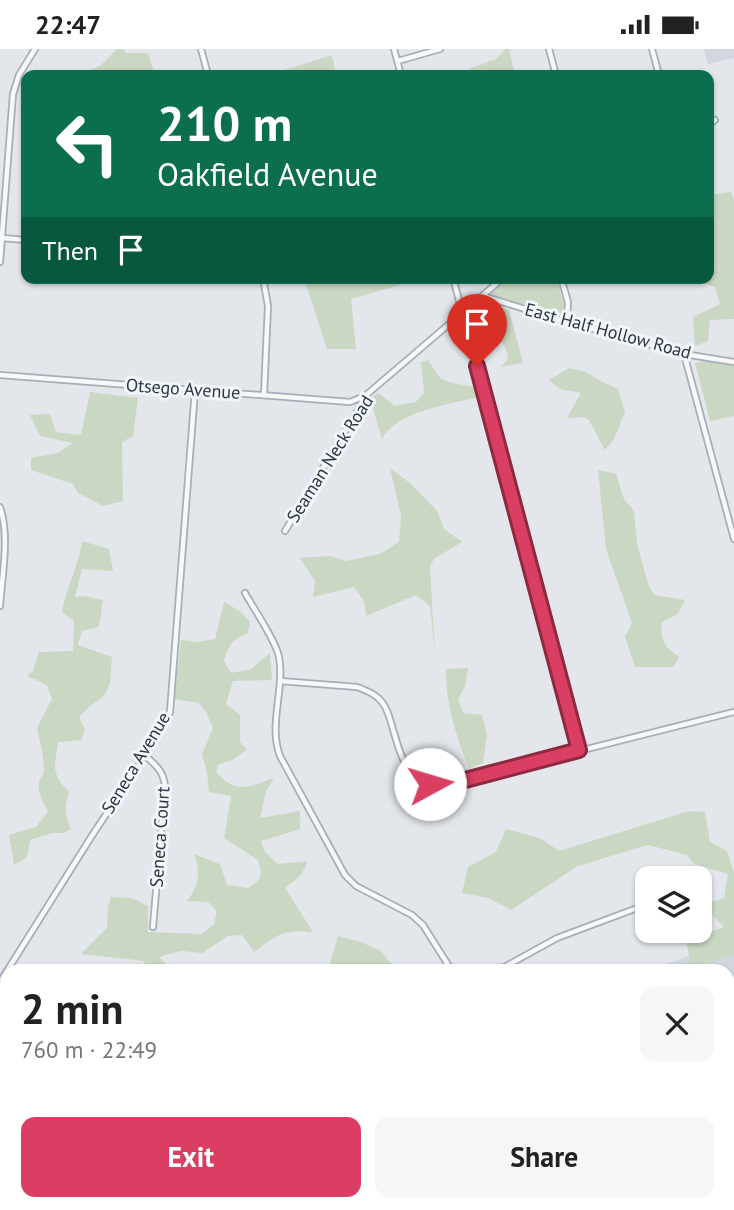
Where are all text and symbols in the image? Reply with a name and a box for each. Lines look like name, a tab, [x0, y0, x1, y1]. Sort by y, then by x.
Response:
text: 22:47	[35, 8, 101, 41]
text: 210 m	[157, 91, 292, 155]
icon: left	[42, 98, 133, 189]
text: Oakfield Avenue	[157, 153, 378, 195]
icon: arrive	[112, 231, 150, 269]
text: Then	[42, 234, 98, 267]
pin	[447, 294, 507, 366]
street label: East Half Hollow Road	[522, 297, 694, 364]
icon: arrive	[458, 305, 496, 343]
street label: Otsego Avenue	[125, 373, 241, 404]
street label: Seaman Neck Road	[281, 391, 378, 527]
street label: Seneca Avenue	[96, 708, 175, 818]
position arrow	[393, 747, 467, 821]
street label: Seneca Court	[145, 786, 174, 888]
map controls	[635, 866, 712, 943]
button: layers	[635, 866, 712, 943]
text: 2 min	[21, 981, 123, 1036]
button: close	[640, 987, 714, 1061]
text: 760 m · 22:49	[21, 1035, 157, 1064]
button: Exit	[21, 1117, 361, 1197]
button: Share	[375, 1117, 714, 1197]

